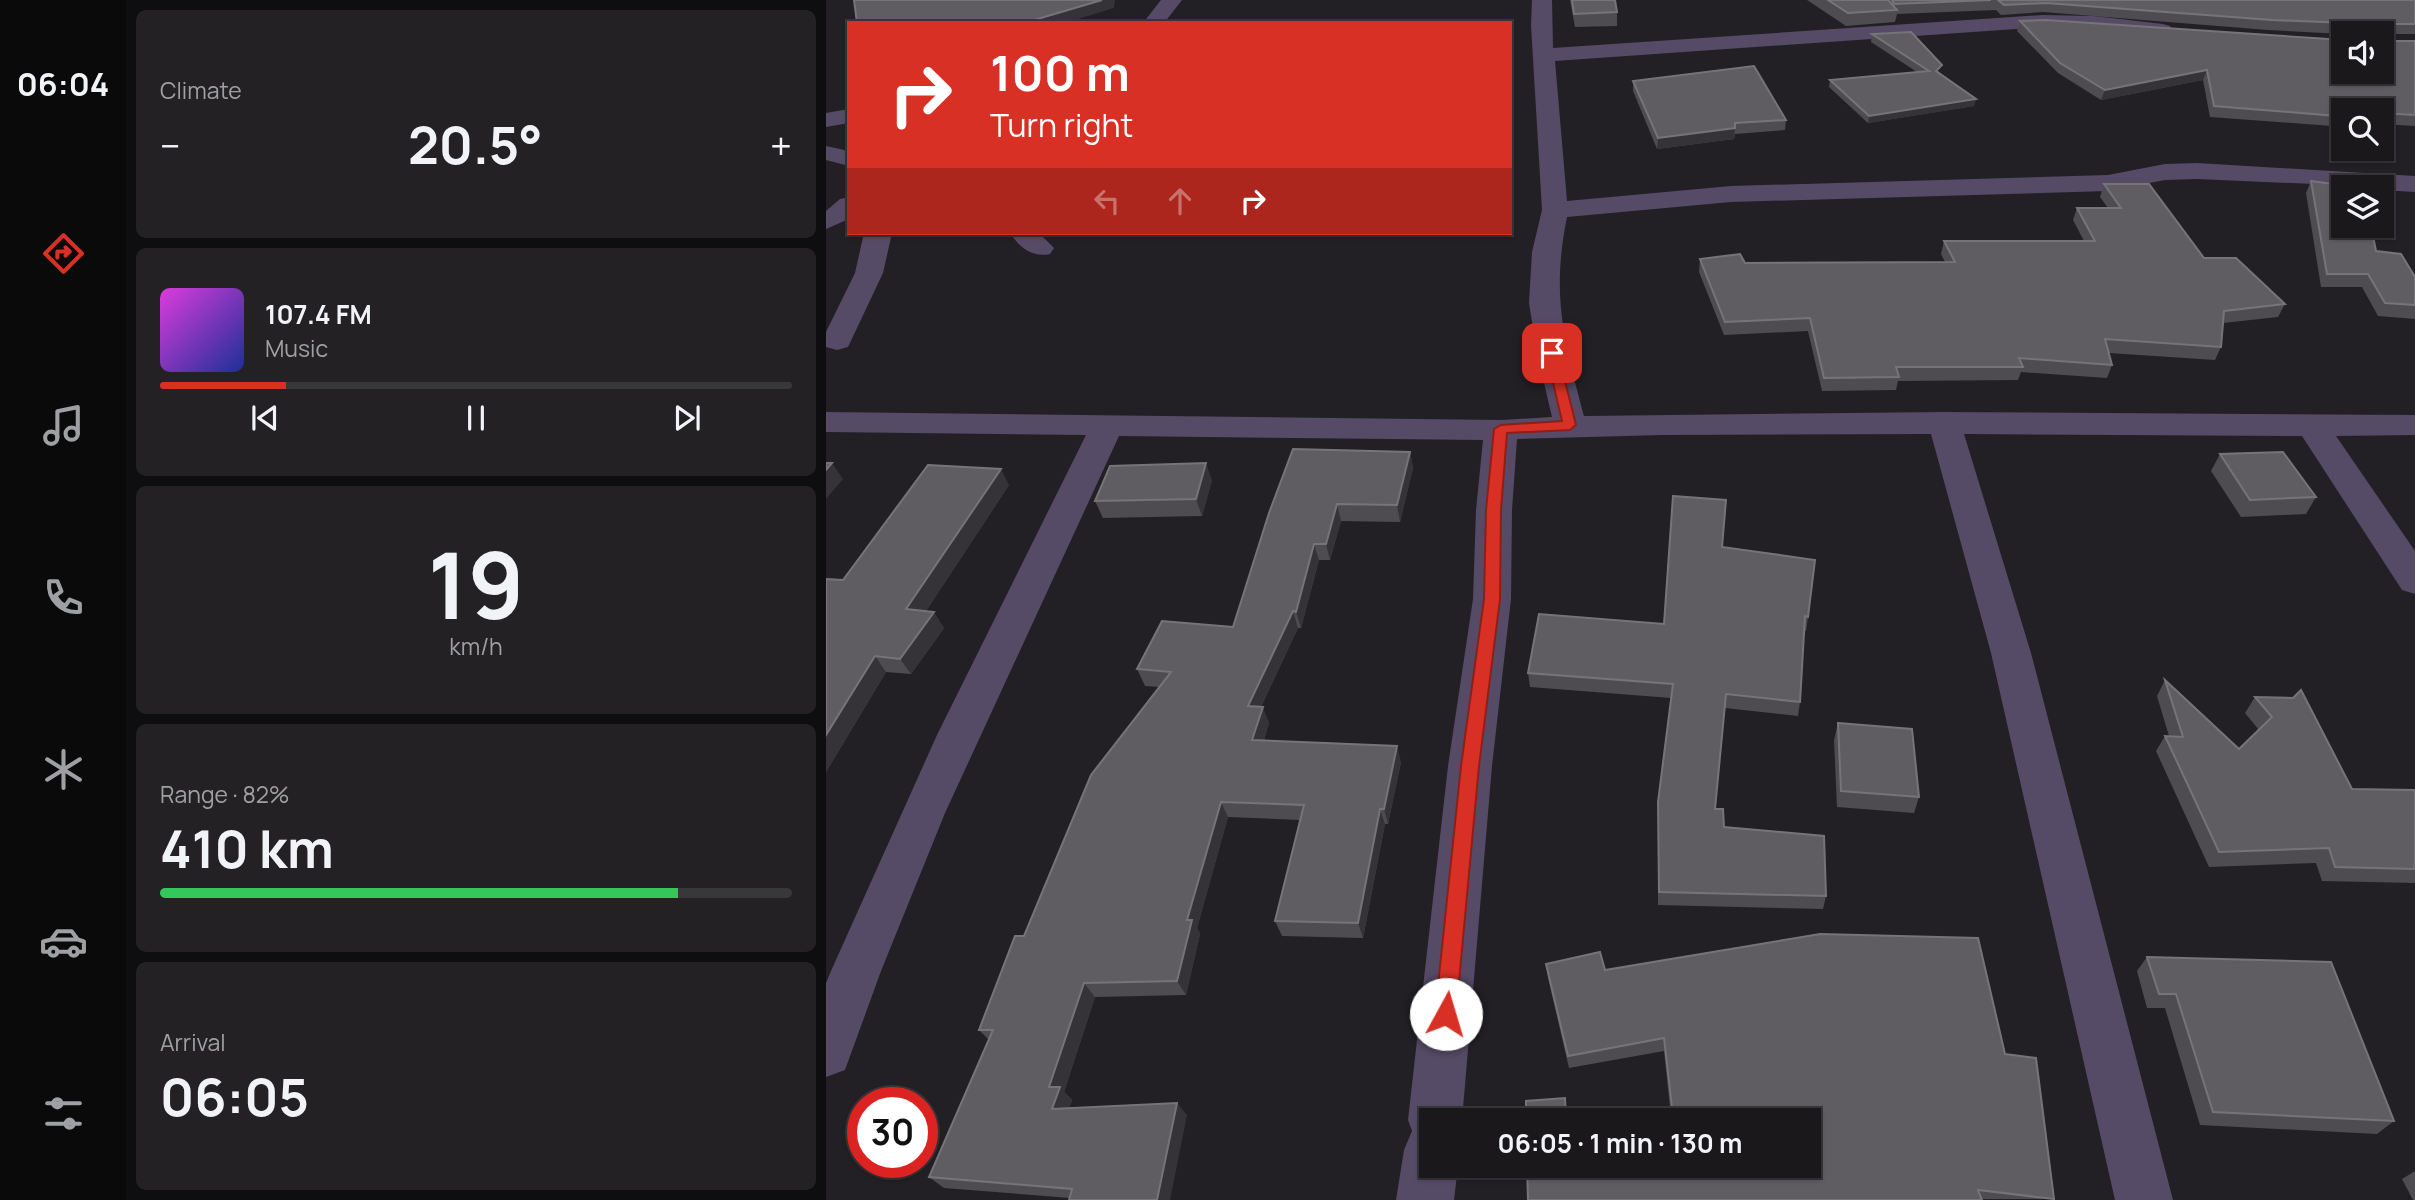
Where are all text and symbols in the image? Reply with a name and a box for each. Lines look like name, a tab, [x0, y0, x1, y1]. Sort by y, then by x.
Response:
map controls	[2331, 21, 2394, 238]
button: sound	[2331, 21, 2394, 84]
text: 100 m	[990, 39, 1130, 106]
icon: right	[875, 49, 966, 140]
text: 06:04	[17, 62, 109, 106]
text: Climate	[160, 74, 242, 106]
button: search	[2331, 98, 2394, 161]
text: Turn right	[990, 103, 1133, 147]
text: 20.5°	[408, 109, 543, 180]
text: −	[160, 119, 181, 171]
text: +	[770, 119, 792, 171]
button: layers	[2331, 175, 2394, 238]
icon: left	[1088, 182, 1126, 220]
icon: ahead	[1161, 182, 1199, 220]
icon: right	[1234, 182, 1272, 220]
icon: directions	[39, 229, 88, 278]
text: 107.4 FM	[265, 296, 372, 332]
pin	[1522, 323, 1582, 383]
text: Music	[265, 332, 328, 364]
icon: arrive	[1533, 334, 1571, 372]
icon: previous	[246, 399, 284, 437]
icon: pause	[457, 399, 495, 437]
icon: next	[668, 399, 706, 437]
icon: music	[39, 401, 88, 450]
text: 19	[428, 522, 524, 646]
icon: phone	[39, 573, 88, 622]
text: km/h	[449, 630, 503, 662]
icon: climate	[39, 745, 88, 794]
text: Range · 82%	[160, 778, 290, 810]
text: 410 km	[160, 813, 334, 884]
icon: car	[39, 917, 88, 966]
position arrow	[1409, 977, 1483, 1051]
text: Arrival	[160, 1026, 226, 1058]
text: 06:05	[160, 1061, 309, 1132]
speed limit sign: 30	[847, 1087, 938, 1178]
icon: filters	[39, 1089, 88, 1138]
text: 06:05 · 1 min · 130 m	[1498, 1125, 1742, 1161]

